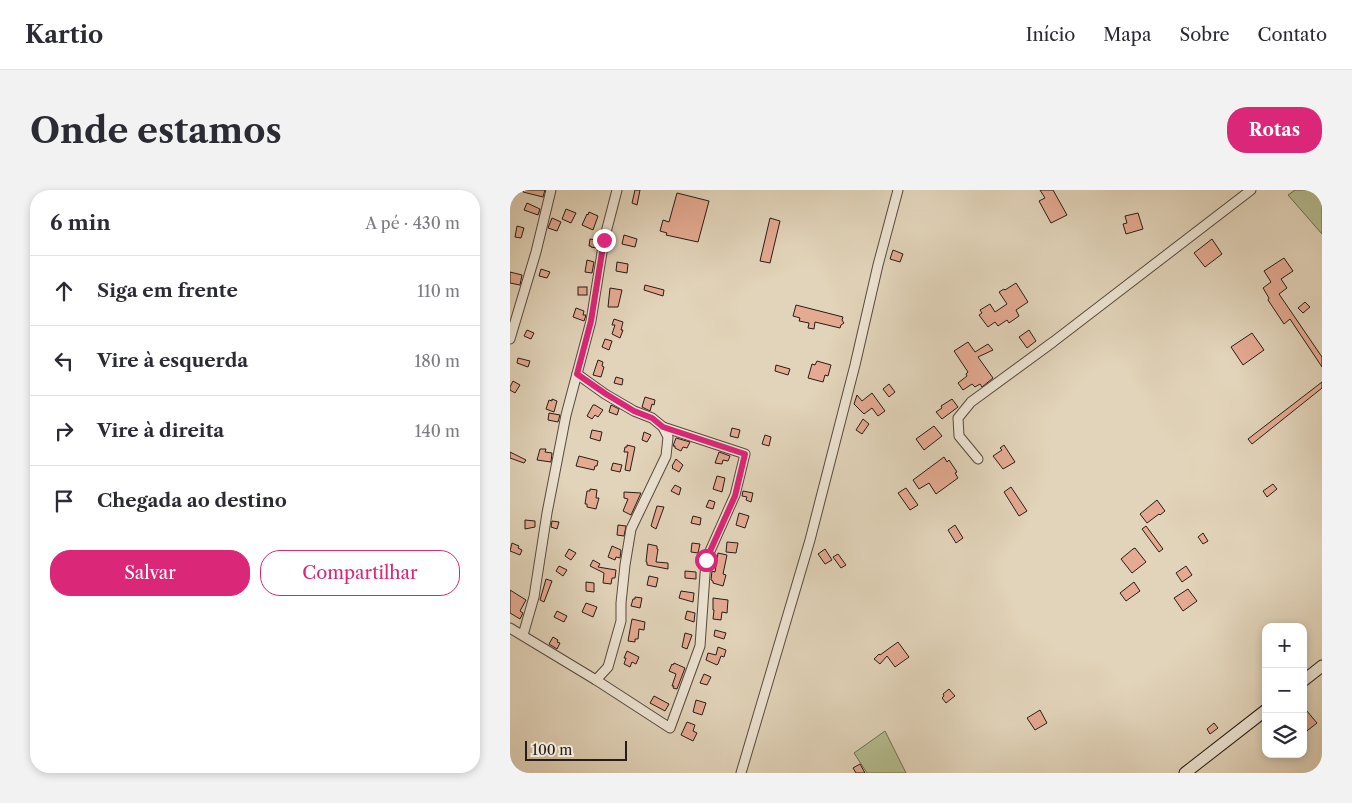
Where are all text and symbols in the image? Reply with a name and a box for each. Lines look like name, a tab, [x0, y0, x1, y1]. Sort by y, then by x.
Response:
text: Kartio	[25, 20, 103, 49]
text: Início	[1026, 24, 1075, 46]
text: Mapa	[1103, 24, 1151, 46]
text: Sobre	[1179, 24, 1230, 46]
text: Contato	[1258, 24, 1327, 46]
button: Rotas	[1227, 107, 1322, 153]
text: Onde estamos	[30, 109, 282, 152]
text: 6 min	[50, 210, 111, 235]
text: A pé · 430 m	[365, 213, 460, 233]
route end	[593, 229, 616, 252]
icon: ahead	[50, 277, 78, 305]
text: Siga em frente	[97, 279, 238, 302]
text: 110 m	[417, 281, 460, 301]
icon: left	[50, 347, 78, 375]
text: Vire à esquerda	[97, 349, 248, 372]
text: 180 m	[414, 351, 460, 371]
icon: right	[50, 417, 78, 445]
text: Vire à direita	[97, 419, 224, 442]
text: 140 m	[415, 421, 460, 441]
icon: arrive	[50, 487, 78, 515]
text: Chegada ao destino	[97, 489, 287, 512]
route start	[695, 549, 718, 572]
button: Salvar	[50, 550, 250, 596]
button: Compartilhar	[260, 550, 460, 596]
map controls	[1262, 623, 1307, 758]
button: +	[1262, 623, 1307, 668]
button: −	[1262, 668, 1307, 713]
button: layers	[1262, 713, 1307, 758]
scale bar	[525, 738, 628, 761]
text: 100 m	[532, 741, 572, 759]

